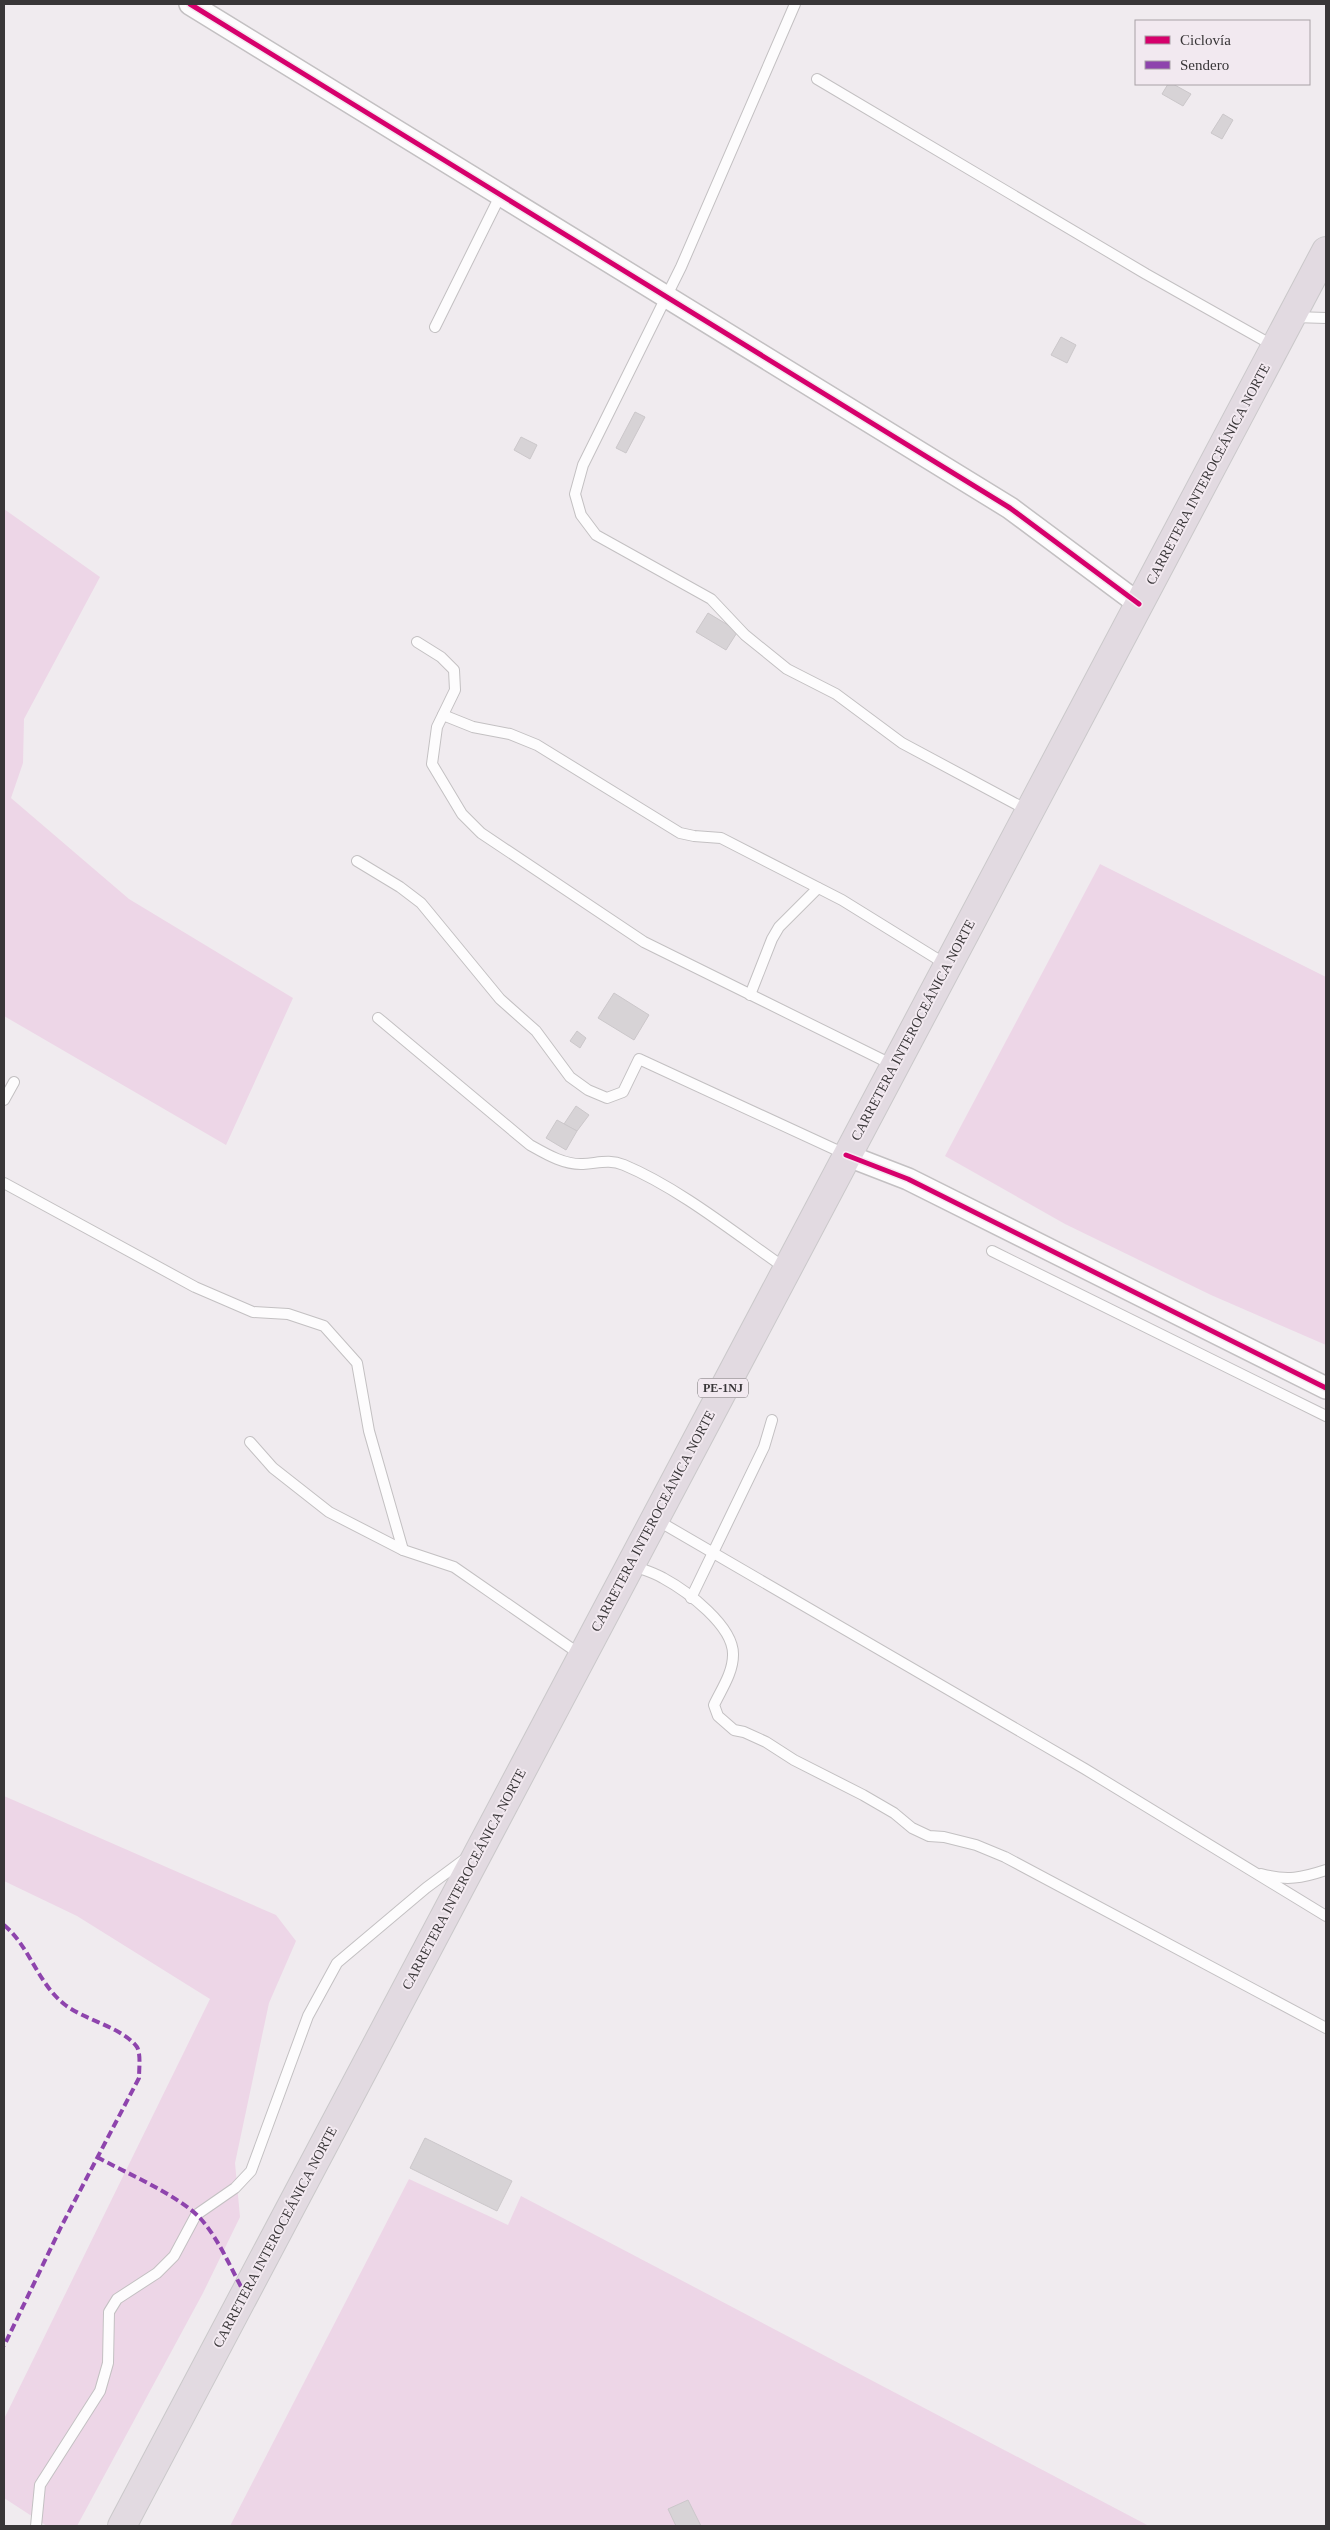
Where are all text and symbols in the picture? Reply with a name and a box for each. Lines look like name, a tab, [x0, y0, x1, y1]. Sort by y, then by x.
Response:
legend	[1135, 20, 1310, 85]
text: Ciclovía	[1180, 32, 1231, 48]
text: Sendero	[1180, 57, 1229, 73]
street label: CARRETERA INTEROCEÁNICA NORTE	[1142, 360, 1273, 587]
street label: CARRETERA INTEROCEÁNICA NORTE	[847, 916, 978, 1143]
road number: PE-1NJ	[698, 1379, 748, 1398]
street label: CARRETERA INTEROCEÁNICA NORTE	[587, 1407, 718, 1634]
street label: CARRETERA INTEROCEÁNICA NORTE	[398, 1765, 529, 1992]
street label: CARRETERA INTEROCEÁNICA NORTE	[209, 2123, 340, 2350]

